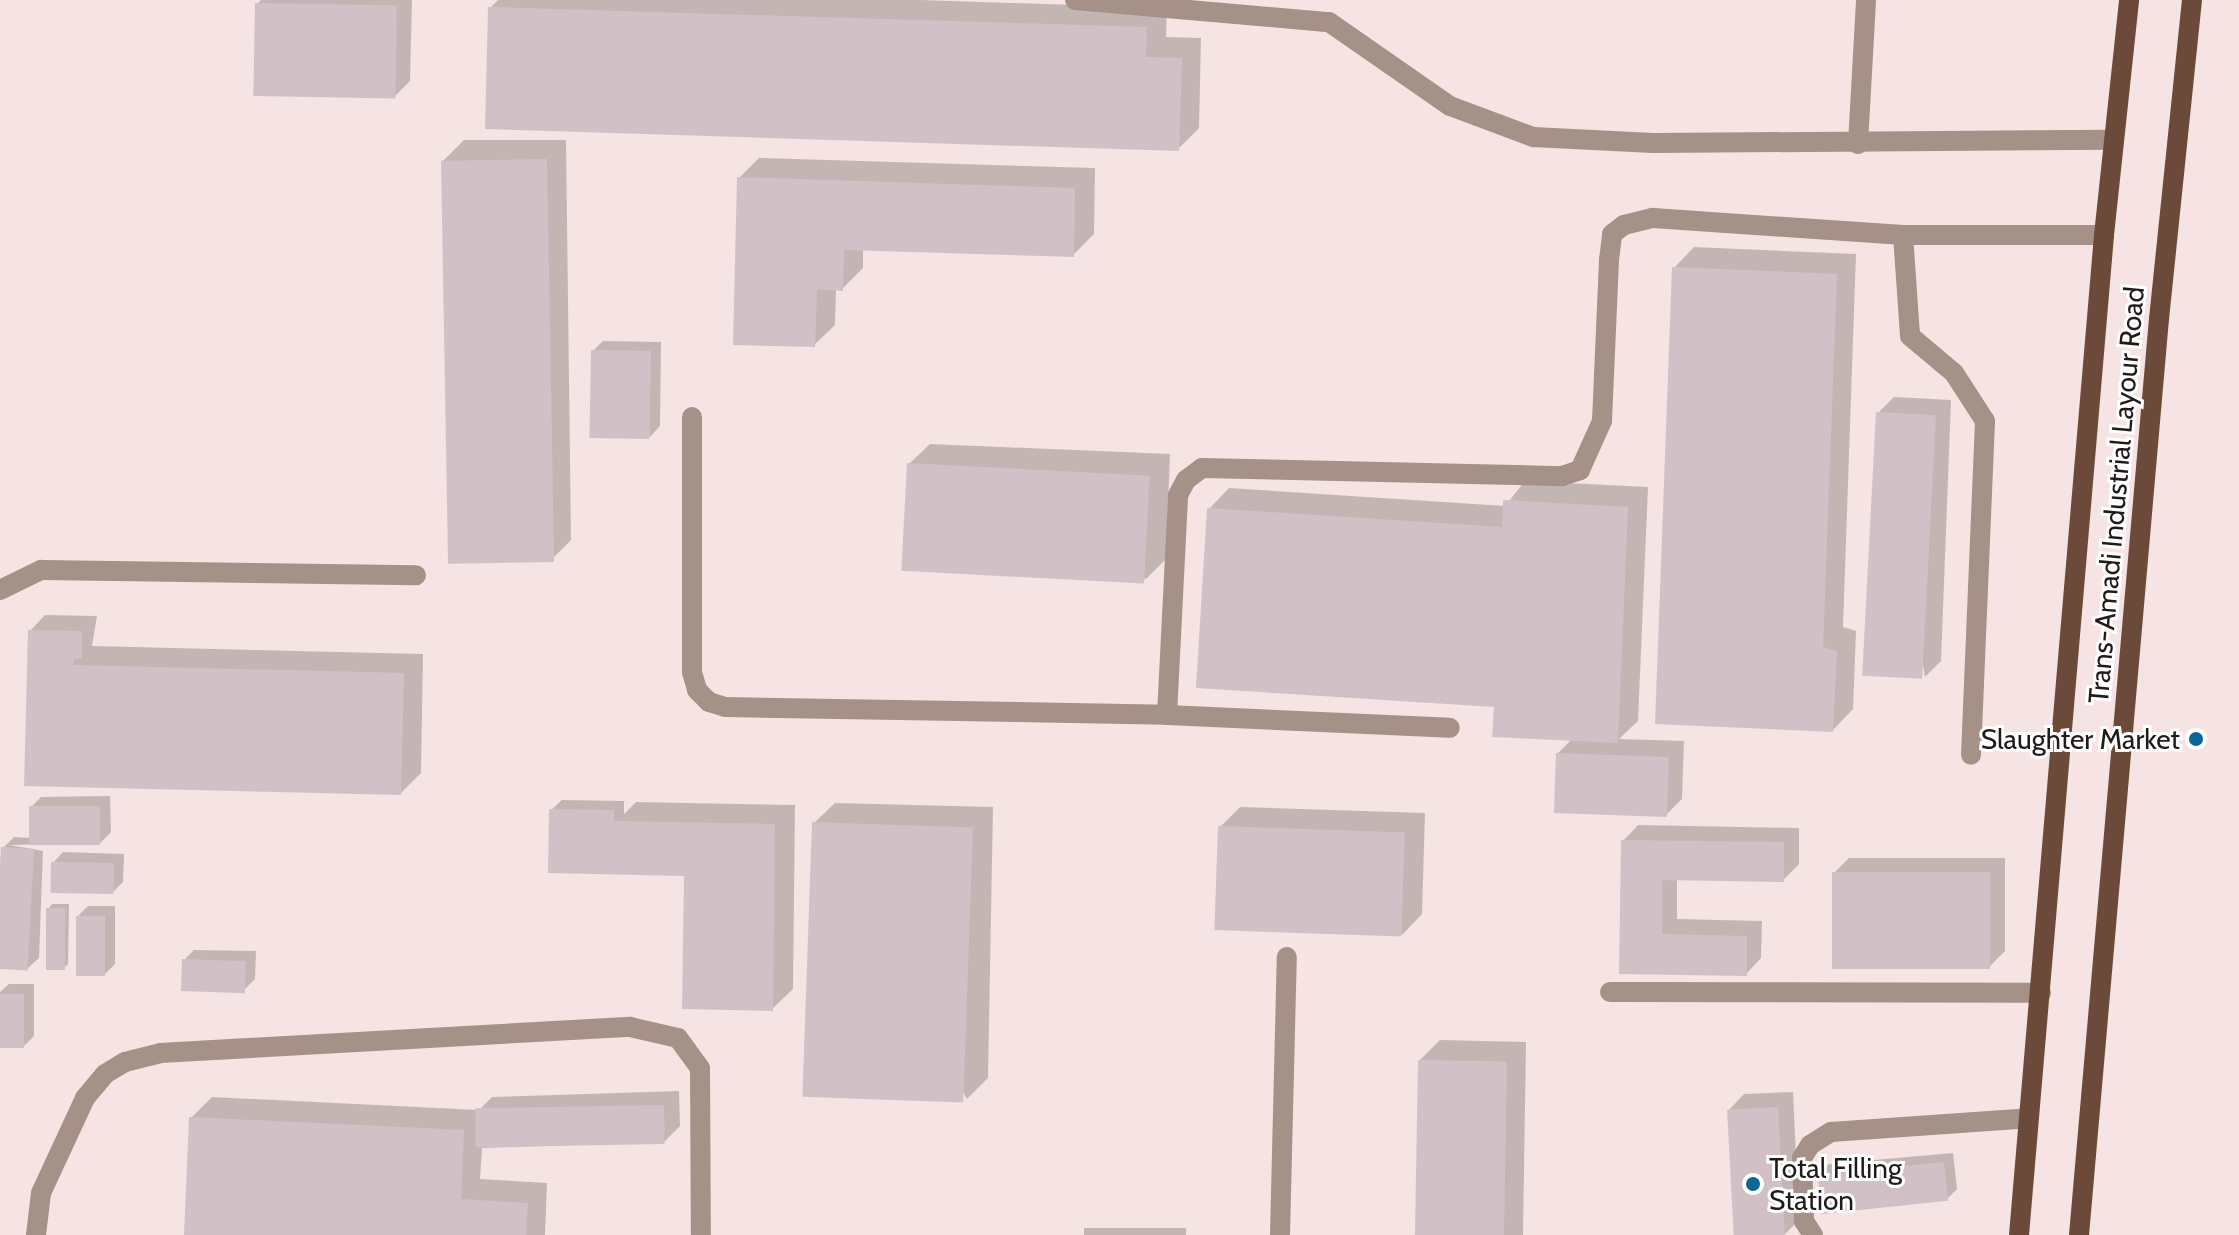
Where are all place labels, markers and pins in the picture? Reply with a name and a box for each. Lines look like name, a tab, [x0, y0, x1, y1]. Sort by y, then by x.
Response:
place label: Slaughter Market	[1981, 722, 2180, 756]
marker: Slaughter Market	[2187, 730, 2205, 748]
place label: Total Filling Station	[1769, 1151, 1902, 1217]
marker: Total Filling Station	[1744, 1175, 1762, 1193]

